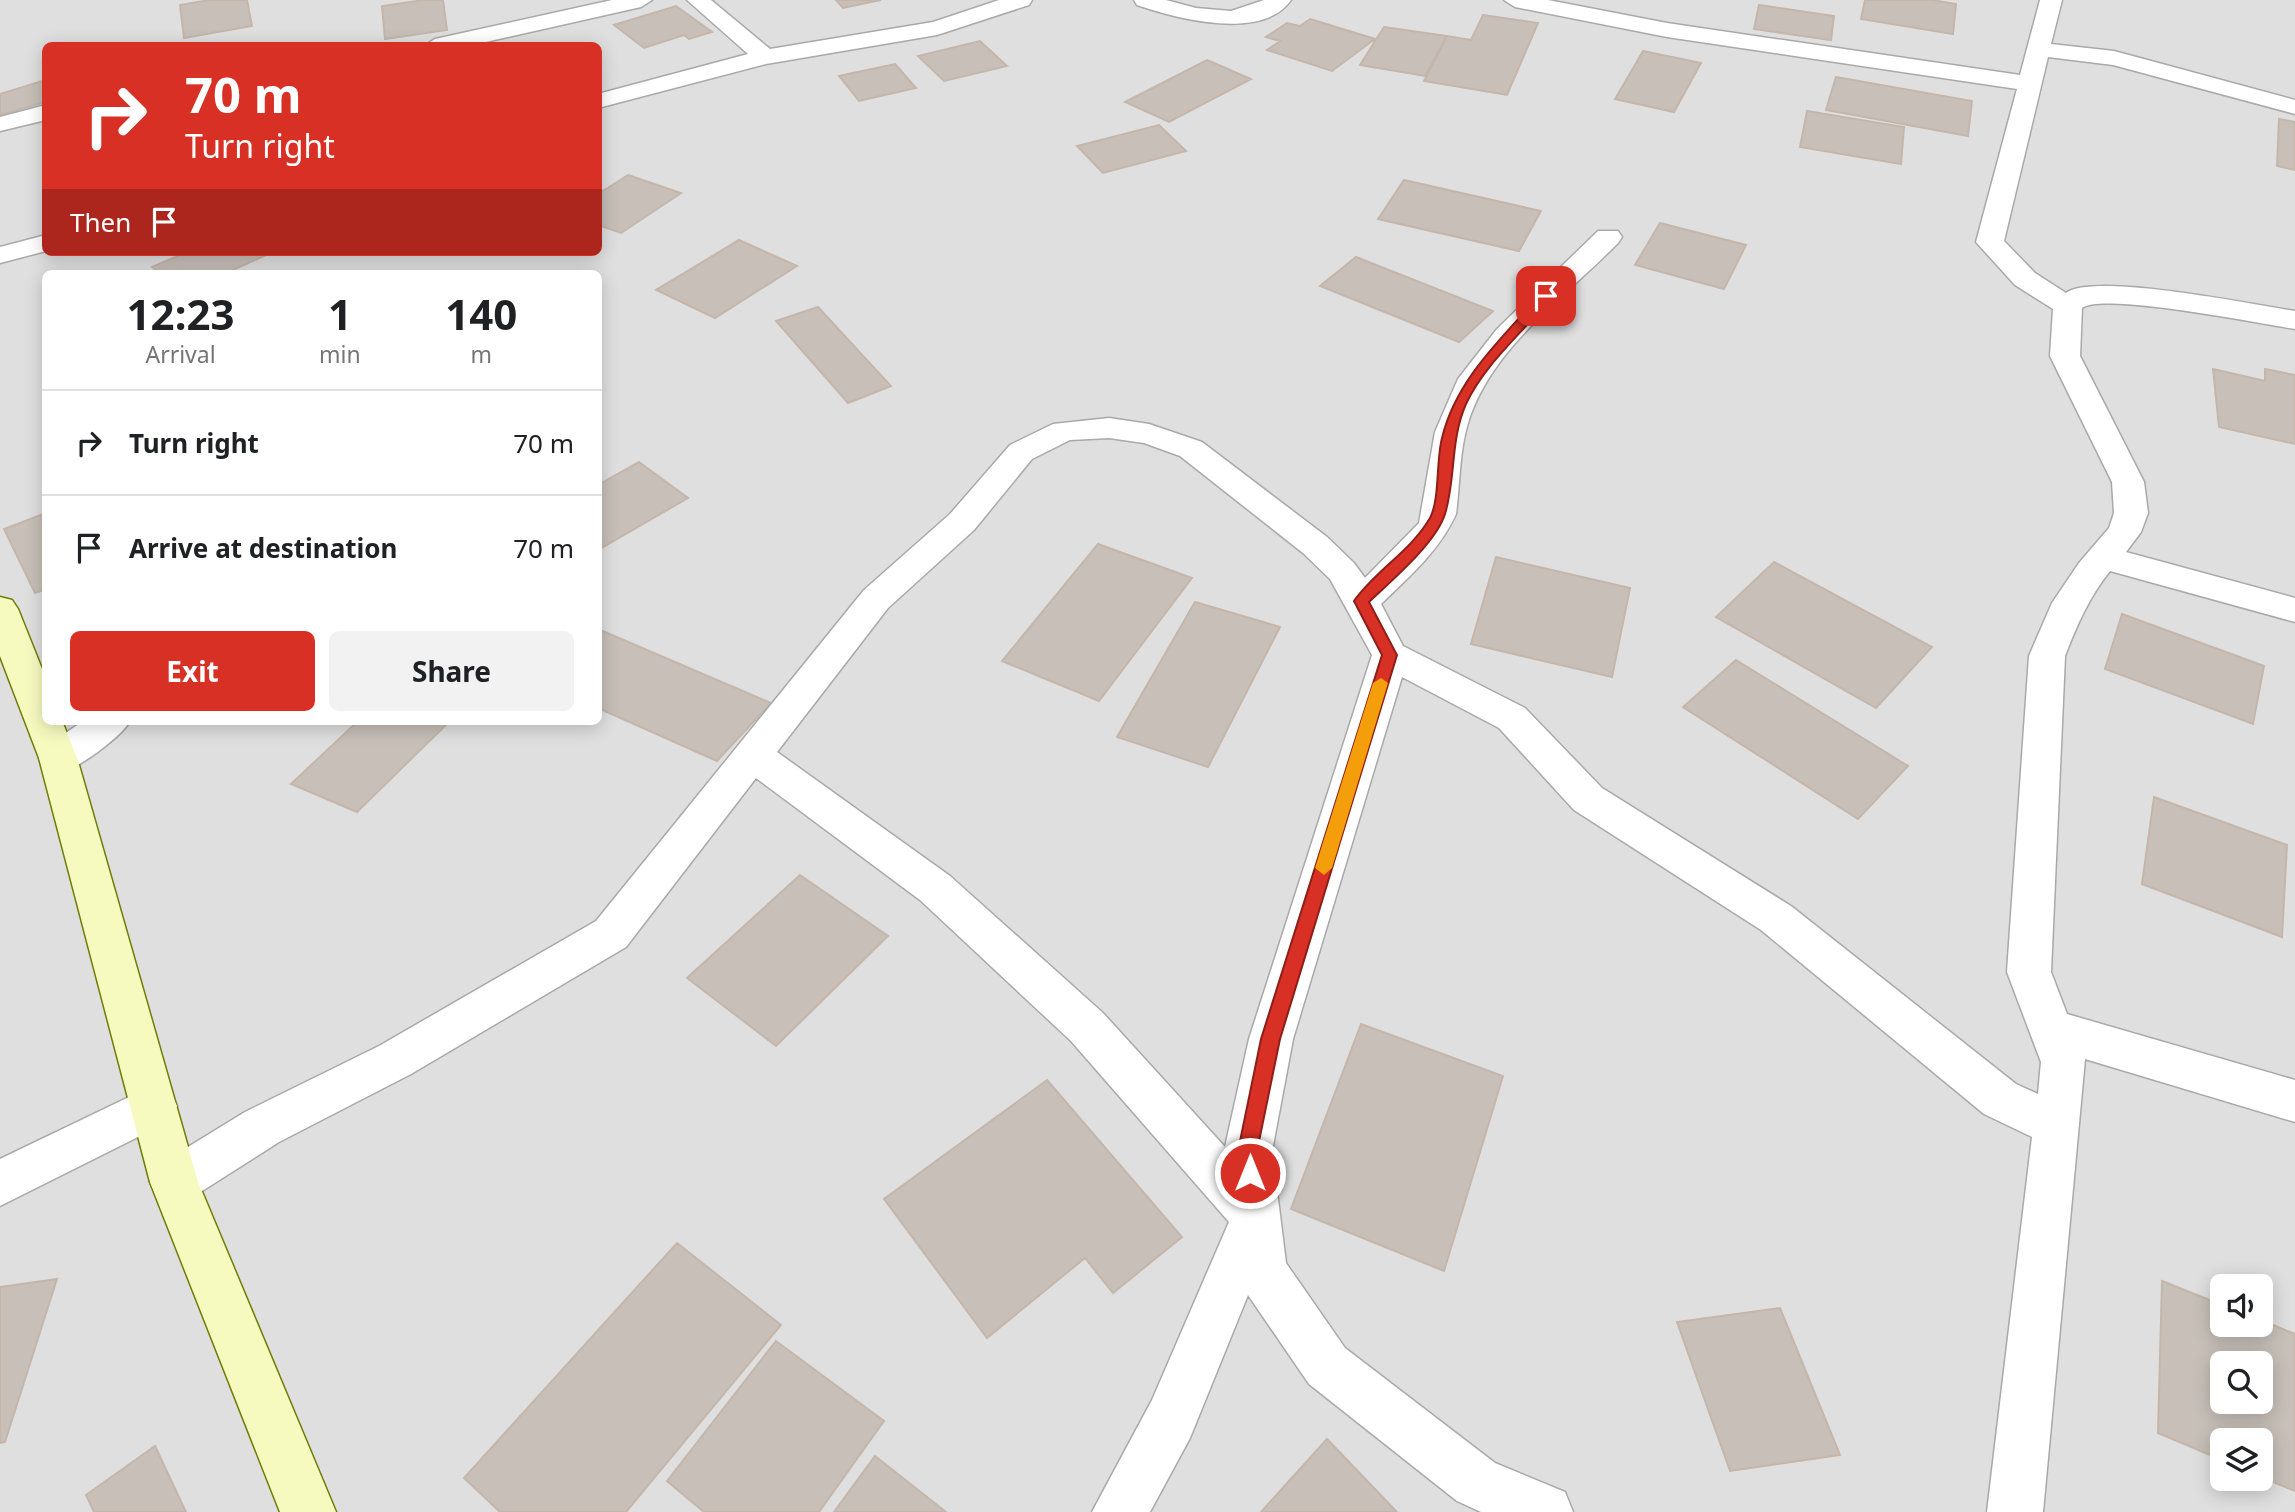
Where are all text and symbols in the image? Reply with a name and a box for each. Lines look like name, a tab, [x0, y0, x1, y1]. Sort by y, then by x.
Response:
text: 70 m	[185, 61, 302, 127]
icon: right	[70, 70, 161, 161]
text: Turn right	[185, 124, 335, 167]
icon: arrive	[145, 203, 183, 241]
text: Then	[70, 204, 131, 240]
pin	[1516, 266, 1576, 326]
icon: arrive	[1527, 277, 1565, 315]
text: 12:23	[127, 285, 234, 342]
text: 1	[328, 285, 352, 342]
text: 140	[445, 285, 517, 342]
text: Arrival	[145, 338, 216, 370]
text: min	[319, 338, 361, 370]
text: m	[471, 338, 492, 370]
icon: right	[70, 424, 108, 462]
text: Turn right	[129, 425, 259, 461]
text: 70 m	[513, 425, 574, 461]
icon: arrive	[70, 529, 108, 567]
text: Arrive at destination	[129, 530, 398, 566]
text: 70 m	[513, 530, 574, 566]
button: Exit	[70, 631, 315, 711]
button: Share	[329, 631, 574, 711]
position arrow	[1213, 1136, 1287, 1210]
map controls	[2210, 1274, 2273, 1491]
button: sound	[2210, 1274, 2273, 1337]
button: search	[2210, 1351, 2273, 1414]
button: layers	[2210, 1428, 2273, 1491]

